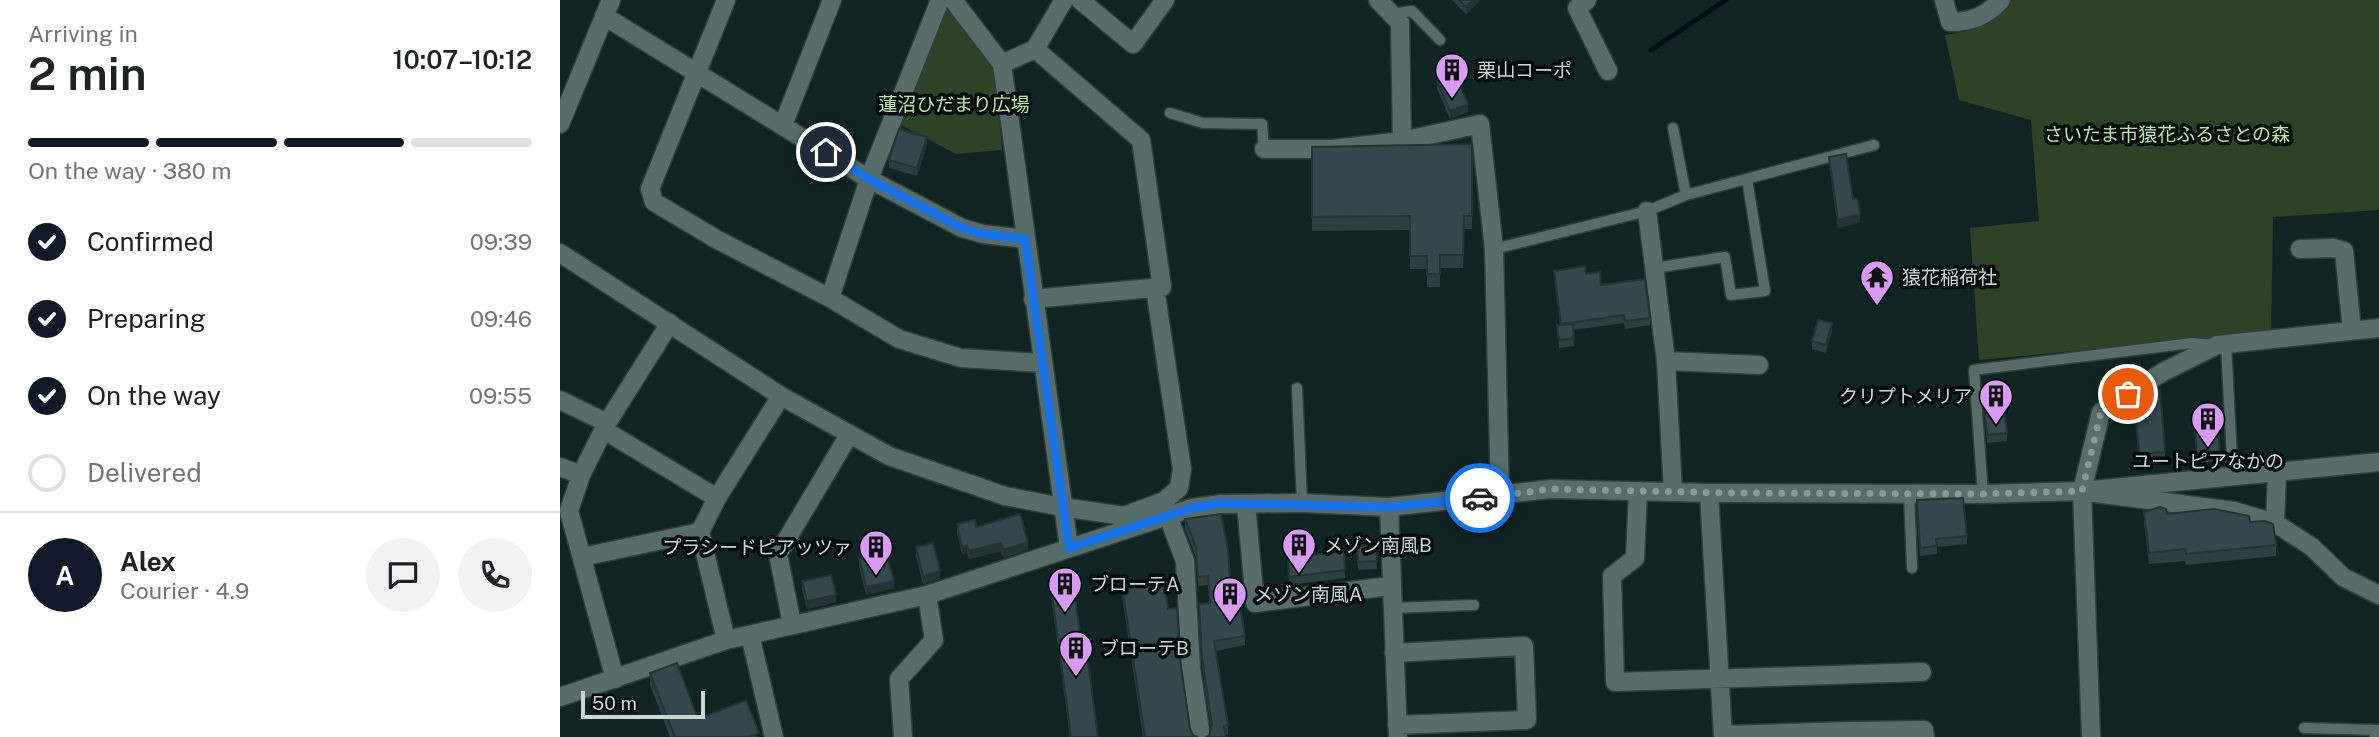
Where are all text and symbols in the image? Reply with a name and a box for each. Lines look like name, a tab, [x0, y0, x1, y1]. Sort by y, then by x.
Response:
text: Arriving in	[28, 20, 138, 47]
text: 10:07–10:12	[393, 44, 532, 75]
text: 2 min	[28, 46, 147, 100]
building icon: 栗山コーポ	[1433, 51, 1471, 100]
place label: 栗山コーポ	[1477, 59, 1572, 81]
park label: 蓮沼ひだまり広場	[878, 93, 1030, 115]
pin	[796, 122, 856, 182]
park label: さいたま市猿花ふるさとの森	[2044, 123, 2290, 145]
icon: home	[807, 133, 845, 171]
text: On the way · 380 m	[28, 157, 231, 184]
icon: check	[28, 223, 66, 261]
text: Confirmed	[87, 226, 214, 257]
text: 09:39	[470, 228, 532, 255]
temple icon: 猿花稲荷社	[1858, 258, 1896, 307]
place label: 猿花稲荷社	[1902, 266, 1997, 288]
icon: check	[28, 300, 66, 338]
text: Preparing	[87, 303, 206, 334]
text: 09:46	[470, 305, 532, 332]
pin	[2098, 364, 2158, 424]
icon: bag	[2109, 375, 2147, 413]
icon: check	[28, 377, 66, 415]
building icon: クリプトメリア	[1977, 377, 2015, 426]
text: On the way	[87, 380, 221, 411]
text: 09:55	[469, 382, 532, 409]
place label: クリプトメリア	[1839, 385, 1972, 407]
building icon: ユートピアなかの	[2189, 400, 2227, 449]
place label: ユートピアなかの	[2132, 450, 2284, 472]
text: Delivered	[87, 457, 202, 488]
courier	[1445, 463, 1515, 533]
icon: car	[1461, 479, 1499, 517]
building icon: メゾン南風B	[1280, 526, 1318, 575]
building icon: プラシードピアッツァ	[857, 528, 895, 577]
place label: メゾン南風B	[1324, 534, 1432, 556]
place label: プラシードピアッツァ	[662, 536, 852, 558]
button: chat	[366, 538, 440, 612]
button: phone	[458, 538, 532, 612]
text: Alex	[120, 546, 176, 577]
text: A	[56, 560, 74, 591]
building icon: ブローテA	[1046, 565, 1084, 614]
place label: ブローテA	[1090, 573, 1180, 595]
building icon: メゾン南風A	[1211, 575, 1249, 624]
text: Courier · 4.9	[120, 577, 249, 604]
place label: メゾン南風A	[1254, 583, 1363, 605]
building icon: ブローテB	[1057, 629, 1095, 678]
place label: ブローテB	[1100, 637, 1189, 659]
scale bar	[581, 688, 705, 720]
text: 50 m	[592, 692, 637, 714]

